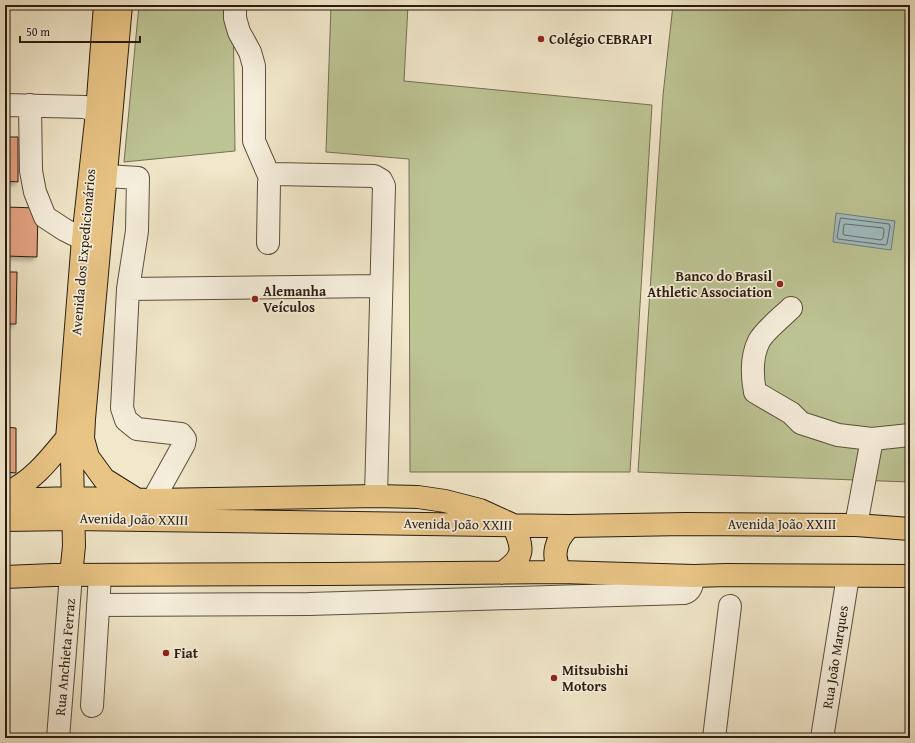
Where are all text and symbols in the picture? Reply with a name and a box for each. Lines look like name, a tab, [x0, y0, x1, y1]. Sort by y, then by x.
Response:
scale bar	[20, 18, 140, 44]
text: 50 m	[26, 23, 50, 40]
place label: Colégio CEBRAPI	[549, 29, 653, 49]
marker: Colégio CEBRAPI	[536, 34, 546, 44]
street label: Avenida dos Expedicionários	[66, 168, 100, 336]
place label: Banco do Brasil Athletic Association	[647, 266, 773, 302]
marker: Banco do Brasil Athletic Association	[775, 279, 785, 289]
place label: Alemanha Veículos	[263, 281, 327, 317]
marker: Alemanha Veículos	[250, 294, 260, 304]
street label: Avenida João XXIII	[79, 508, 189, 530]
street label: Avenida João XXIII	[403, 513, 513, 535]
street label: Avenida João XXIII	[728, 514, 836, 534]
street label: Rua Anchieta Ferraz	[50, 598, 80, 716]
street label: Rua João Marques	[817, 604, 853, 710]
place label: Fiat	[174, 643, 199, 663]
marker: Fiat	[161, 648, 171, 658]
place label: Mitsubishi Motors	[562, 660, 629, 696]
marker: Mitsubishi Motors	[549, 673, 559, 683]

